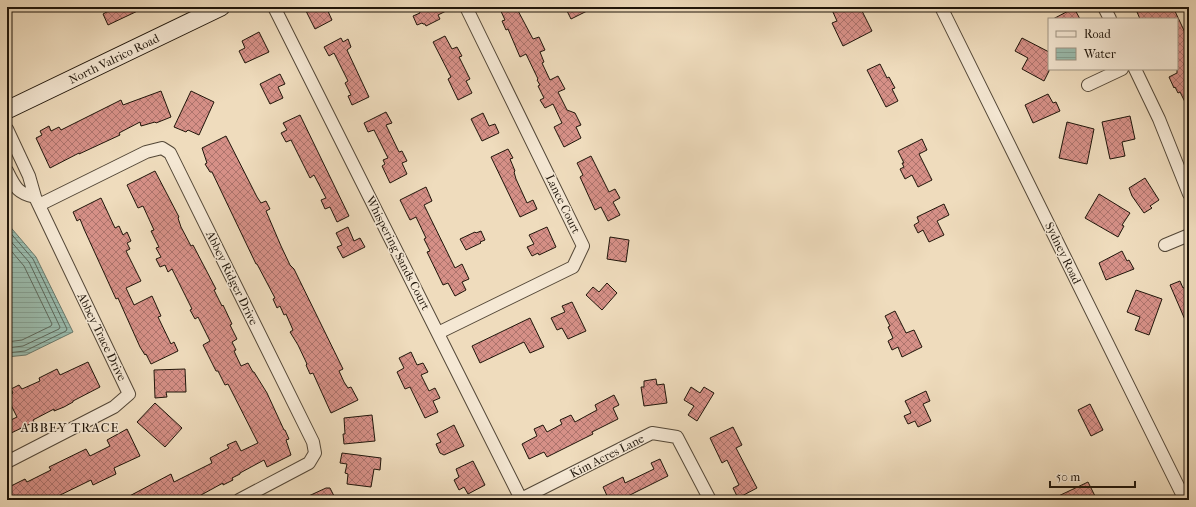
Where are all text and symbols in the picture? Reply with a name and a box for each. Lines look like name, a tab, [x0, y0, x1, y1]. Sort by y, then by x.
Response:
legend	[1048, 18, 1178, 70]
text: Road	[1084, 27, 1111, 41]
street label: North Valrico Road	[67, 31, 162, 87]
text: Water	[1083, 47, 1117, 61]
street label: Lance Court	[543, 172, 584, 236]
street label: Whispering Sands Court	[363, 193, 433, 313]
street label: Sydney Road	[1042, 220, 1084, 287]
street label: Abbey Ridger Drive	[203, 228, 261, 327]
street label: Abbey Trace Drive	[74, 290, 129, 383]
district label: ABBEY TRACE	[20, 420, 119, 435]
street label: Kim Acres Lane	[567, 431, 647, 481]
scale bar	[1050, 463, 1135, 489]
text: 50 m	[1056, 470, 1080, 484]

